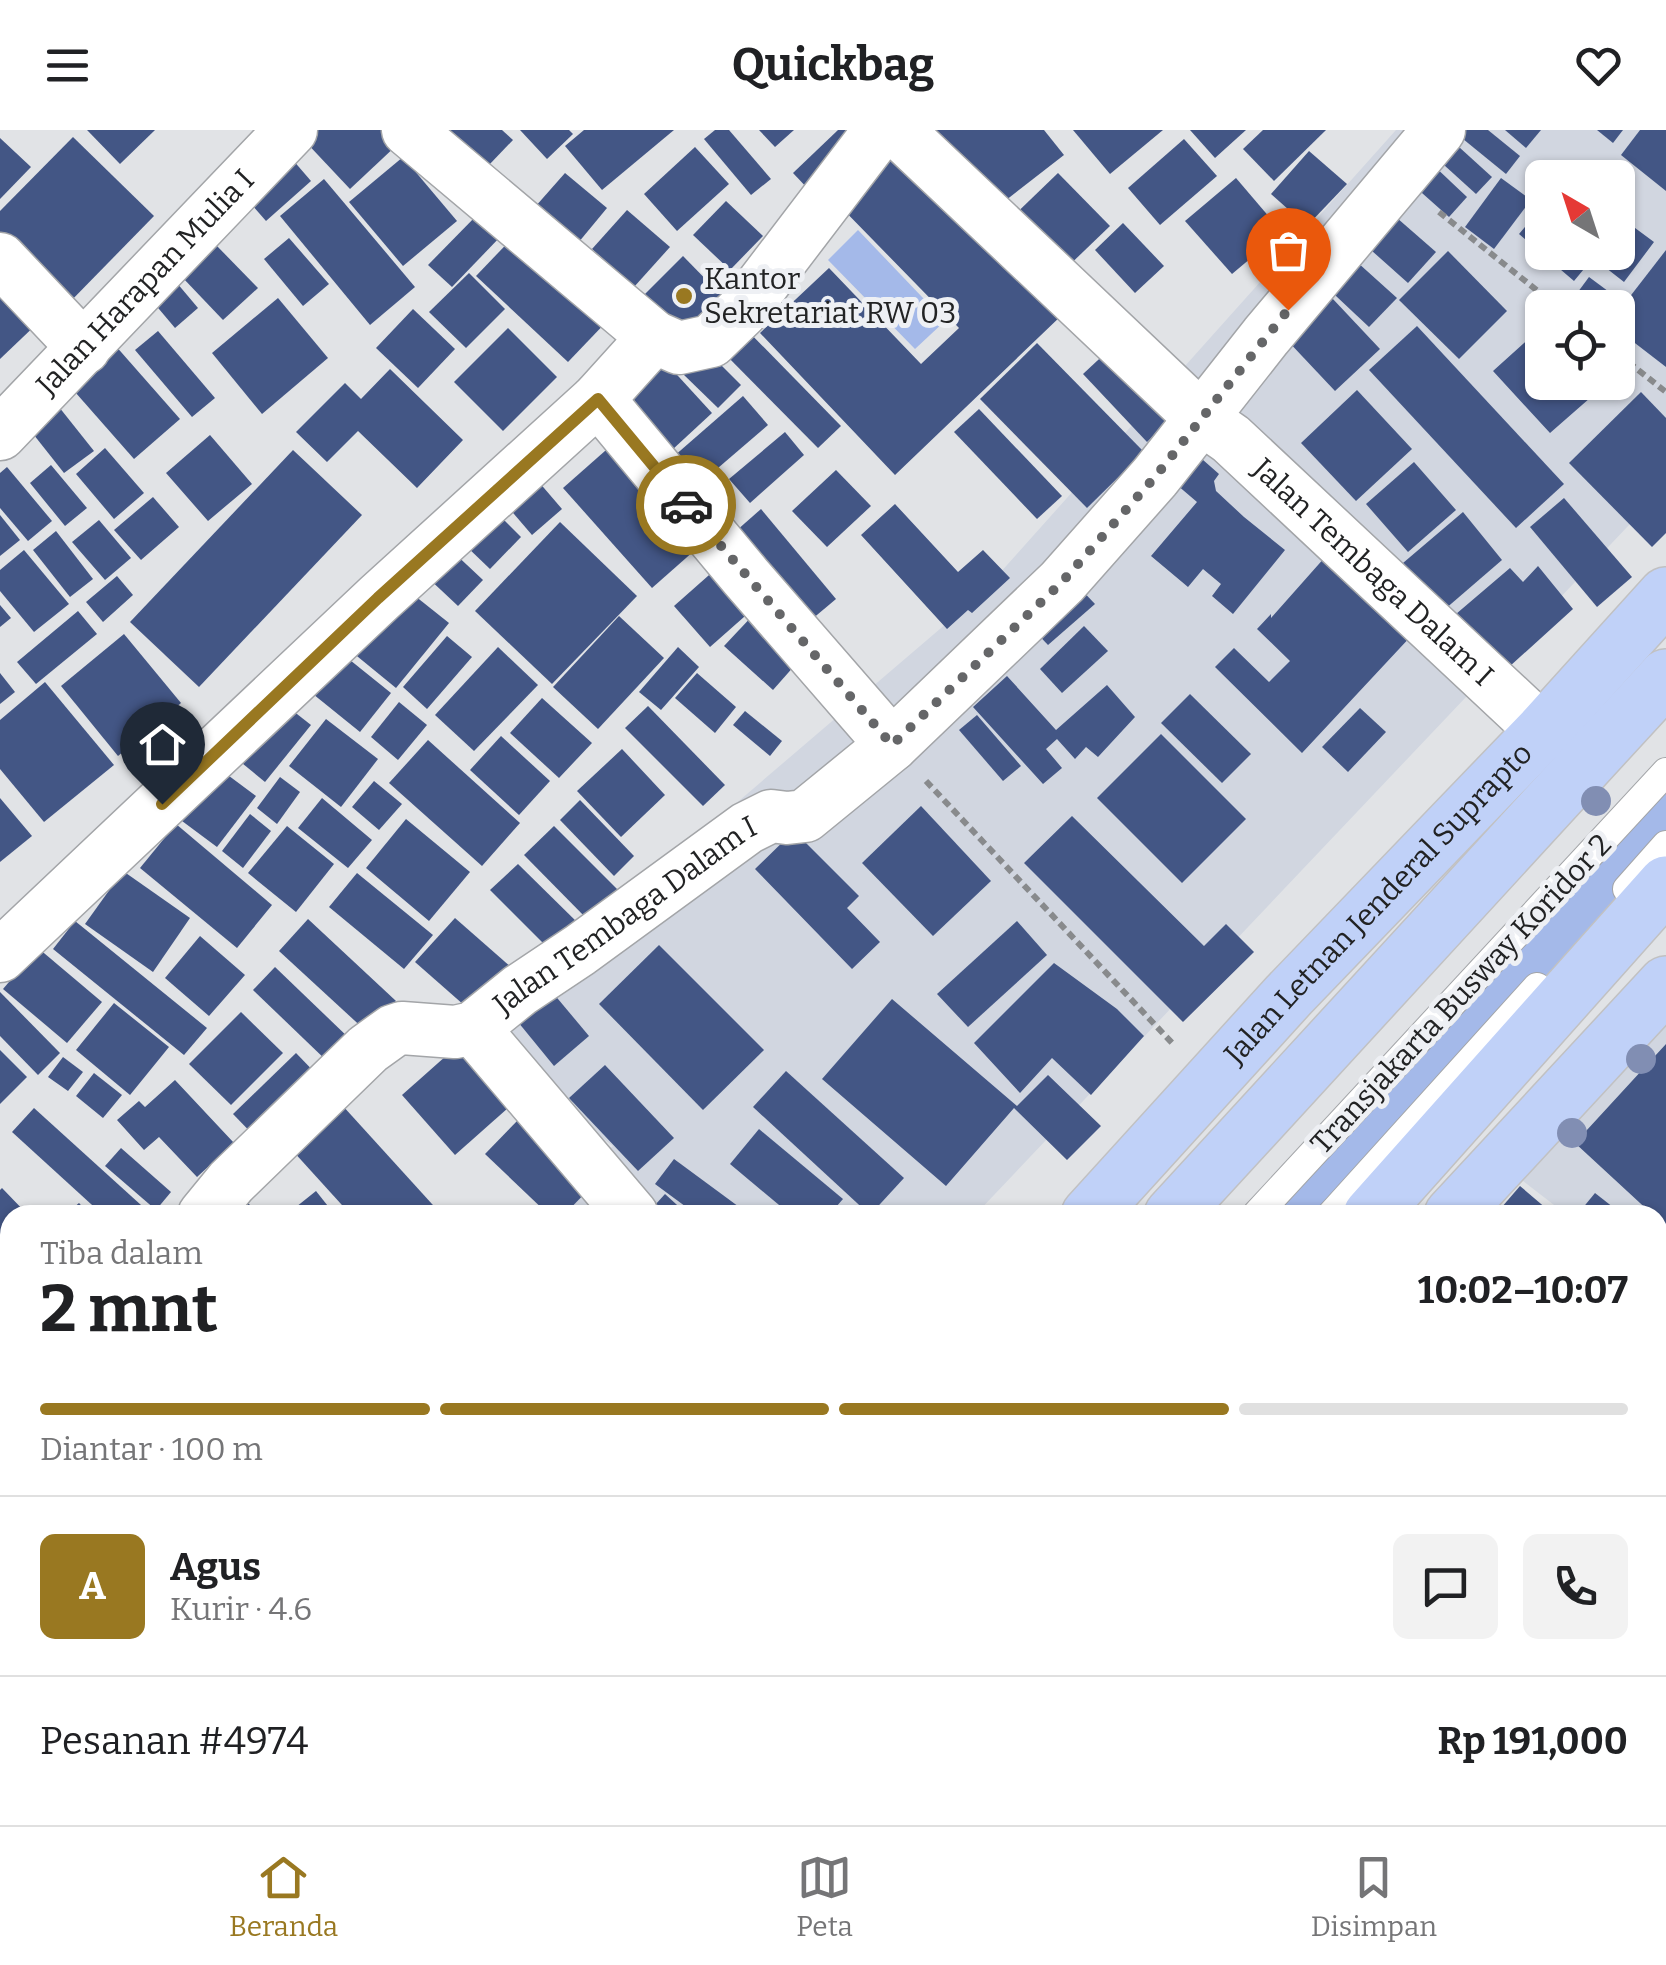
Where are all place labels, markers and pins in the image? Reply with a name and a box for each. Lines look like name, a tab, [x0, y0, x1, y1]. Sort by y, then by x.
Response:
pin	[1246, 208, 1331, 311]
place label: Kantor Sekretariat RW 03	[704, 261, 956, 331]
marker: Kantor Sekretariat RW 03	[673, 285, 695, 307]
pin	[120, 702, 205, 805]

